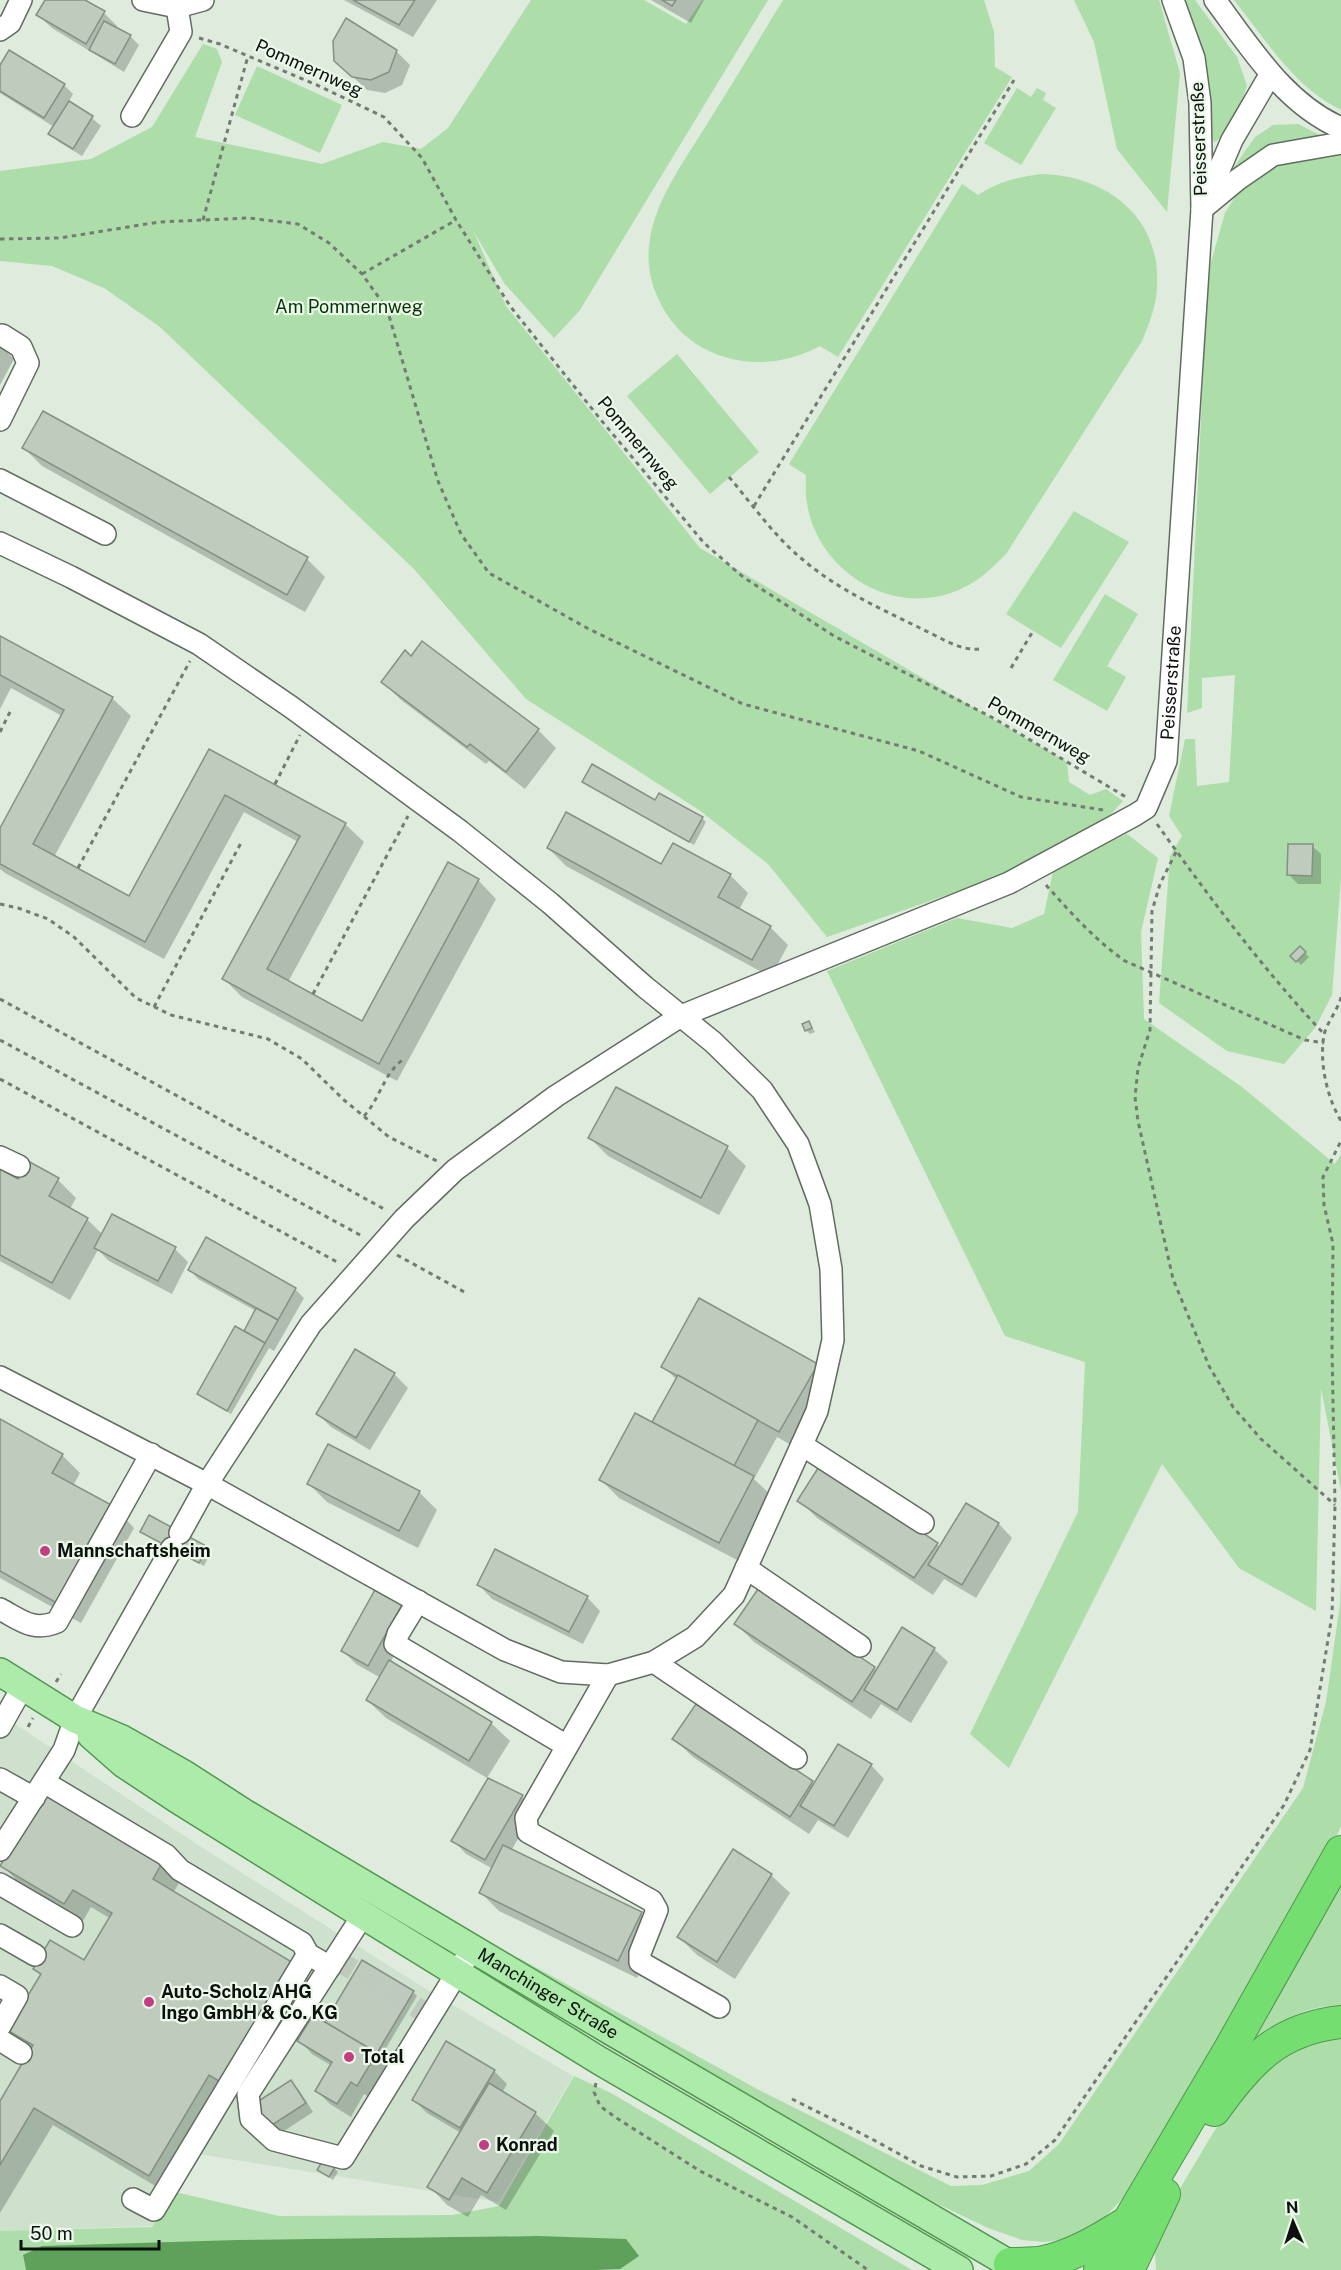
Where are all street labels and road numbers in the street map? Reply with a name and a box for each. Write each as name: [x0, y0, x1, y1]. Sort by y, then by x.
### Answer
street label: Pommernweg: [252, 35, 366, 101]
street label: Peisserstraße: [1186, 81, 1211, 197]
street label: Pommernweg: [593, 392, 683, 494]
street label: Peisserstraße: [1156, 625, 1185, 741]
street label: Pommernweg: [984, 692, 1094, 767]
street label: Manchinger Straße: [474, 1943, 622, 2043]

